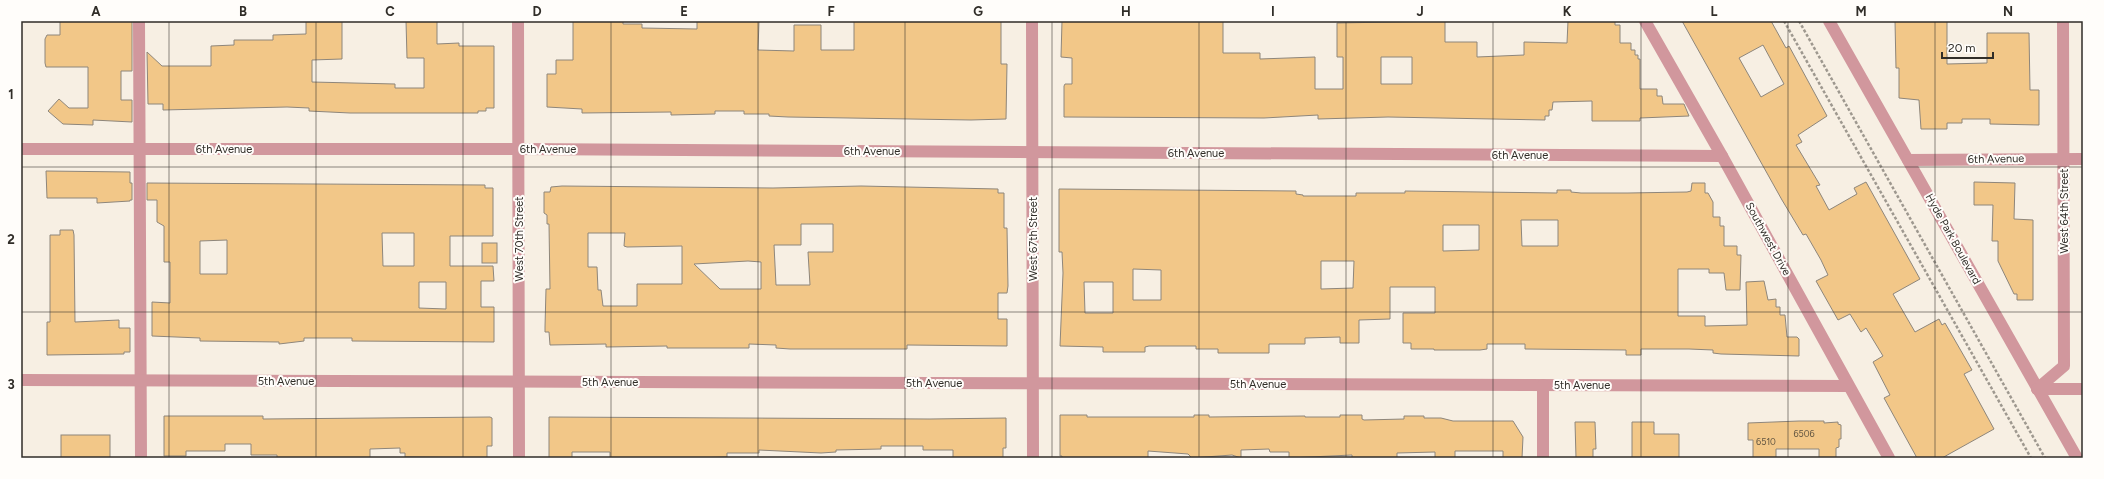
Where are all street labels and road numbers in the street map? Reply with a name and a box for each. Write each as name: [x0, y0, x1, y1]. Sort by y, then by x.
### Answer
street label: 6th Avenue: [196, 143, 252, 156]
street label: 6th Avenue: [520, 143, 576, 156]
street label: 6th Avenue: [844, 145, 900, 158]
street label: 6th Avenue: [1168, 147, 1224, 160]
street label: 6th Avenue: [1492, 149, 1548, 162]
street label: 6th Avenue: [1968, 152, 2024, 166]
street label: West 64th Street: [2058, 169, 2071, 254]
street label: Hyde Park Boulevard: [1923, 191, 1983, 287]
street label: West 70th Street: [513, 197, 526, 281]
street label: West 67th Street: [1027, 197, 1040, 281]
street label: Southwest Drive: [1743, 200, 1793, 278]
street label: 5th Avenue: [258, 375, 314, 388]
street label: 5th Avenue: [582, 376, 638, 389]
street label: 5th Avenue: [906, 377, 962, 390]
street label: 5th Avenue: [1230, 378, 1286, 391]
street label: 5th Avenue: [1554, 379, 1610, 392]

